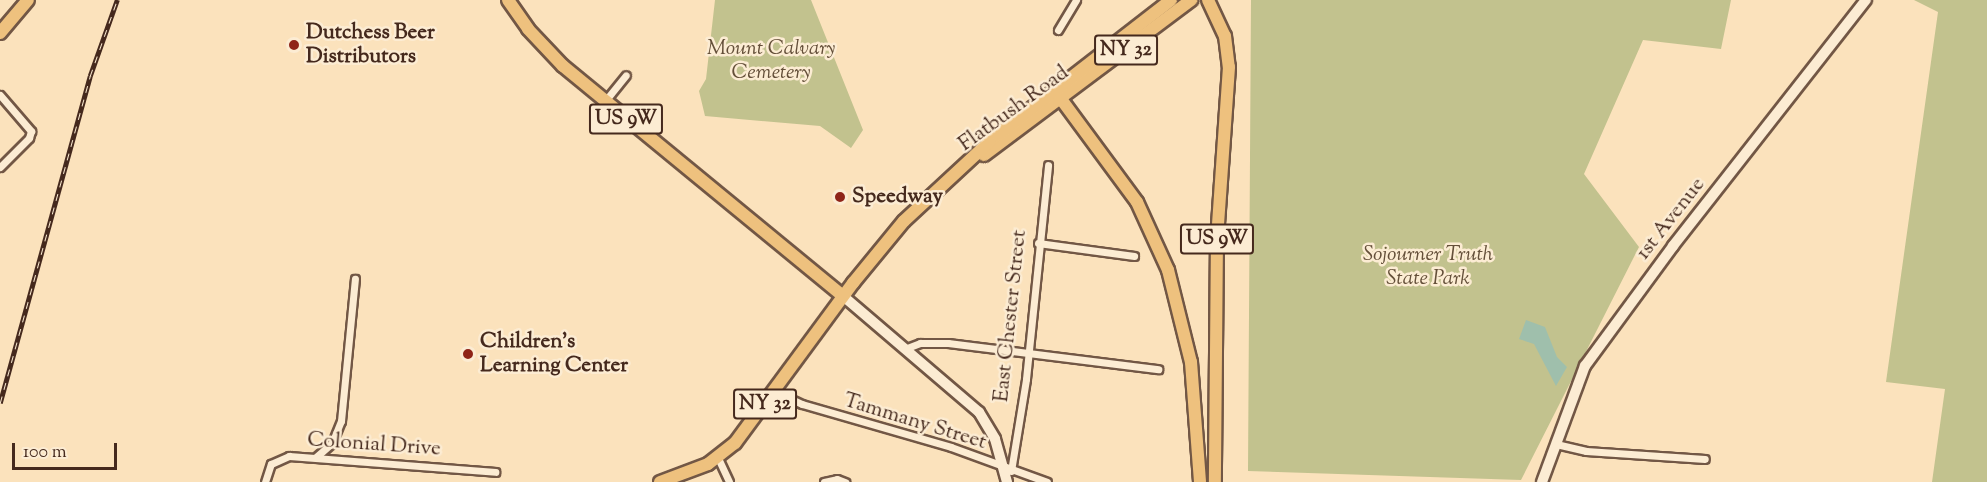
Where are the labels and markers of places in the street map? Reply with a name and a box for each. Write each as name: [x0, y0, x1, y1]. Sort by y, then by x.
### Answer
place label: Dutchess Beer Distributors: [306, 20, 435, 70]
marker: Dutchess Beer Distributors: [287, 38, 301, 52]
place label: Speedway: [852, 184, 943, 210]
marker: Speedway: [833, 190, 847, 204]
place label: Children's Learning Center: [480, 329, 628, 379]
marker: Children's Learning Center: [461, 347, 475, 361]

